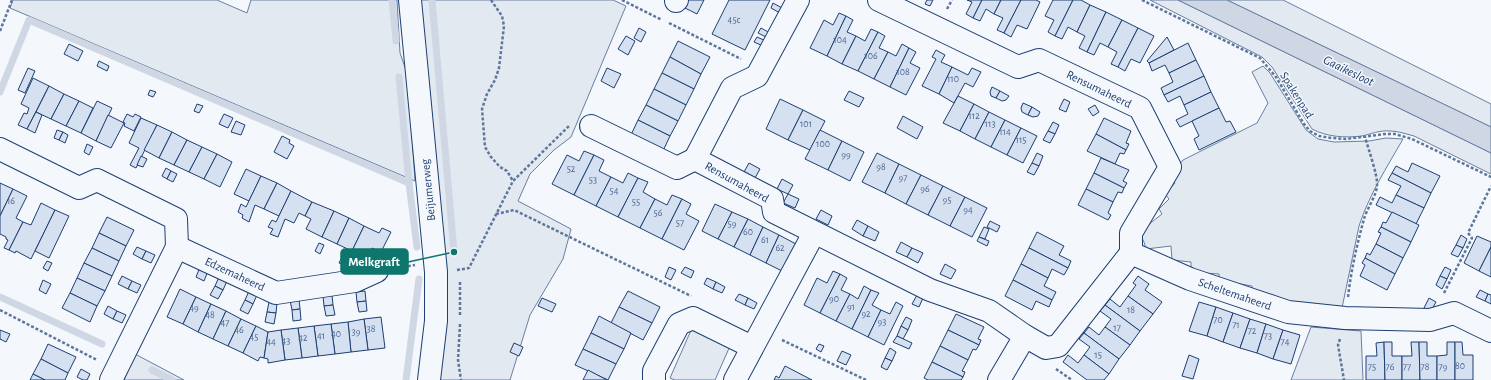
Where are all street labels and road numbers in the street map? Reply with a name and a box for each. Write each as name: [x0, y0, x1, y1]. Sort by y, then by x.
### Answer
street label: Rensumaheerd: [1064, 68, 1134, 110]
street label: Spakenpad: [1278, 70, 1316, 120]
street label: Beijumerweg: [419, 158, 438, 222]
street label: Rensumaheerd: [703, 160, 771, 204]
street label: Edzemaheerd: [203, 255, 267, 293]
street label: Scheltemaheerd: [1197, 276, 1273, 312]

